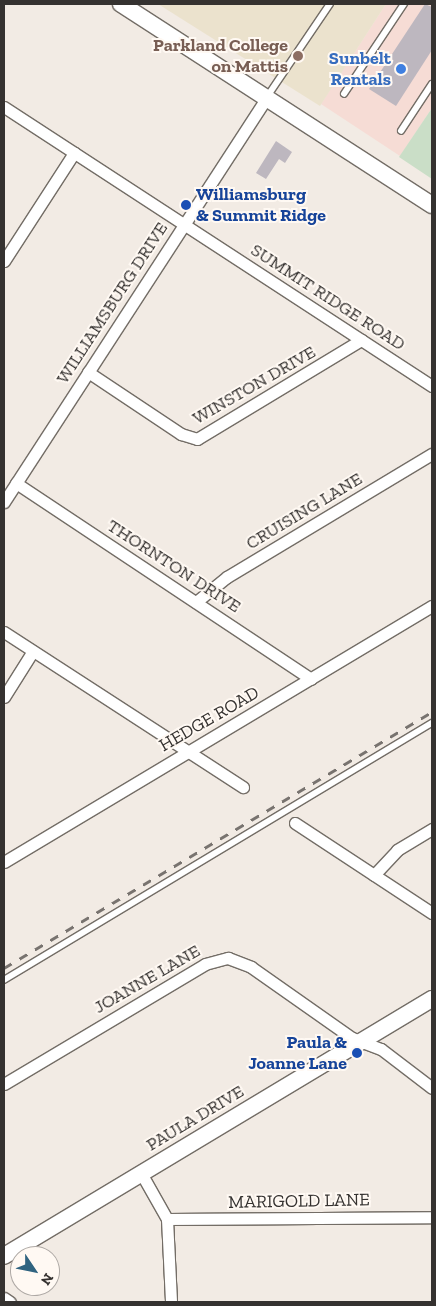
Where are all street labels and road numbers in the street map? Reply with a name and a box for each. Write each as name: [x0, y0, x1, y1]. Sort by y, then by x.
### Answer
street label: WILLIAMSBURG DRIVE: [52, 218, 172, 388]
street label: SUMMIT RIDGE ROAD: [247, 239, 409, 355]
street label: WINSTON DRIVE: [189, 341, 319, 429]
street label: CRUISING LANE: [242, 468, 366, 554]
street label: THORNTON DRIVE: [103, 515, 245, 617]
street label: HEDGE ROAD: [155, 682, 263, 756]
street label: JOANNE LANE: [90, 940, 204, 1018]
street label: PAULA DRIVE: [142, 1080, 248, 1156]
street label: MARIGOLD LANE: [228, 1189, 370, 1213]

